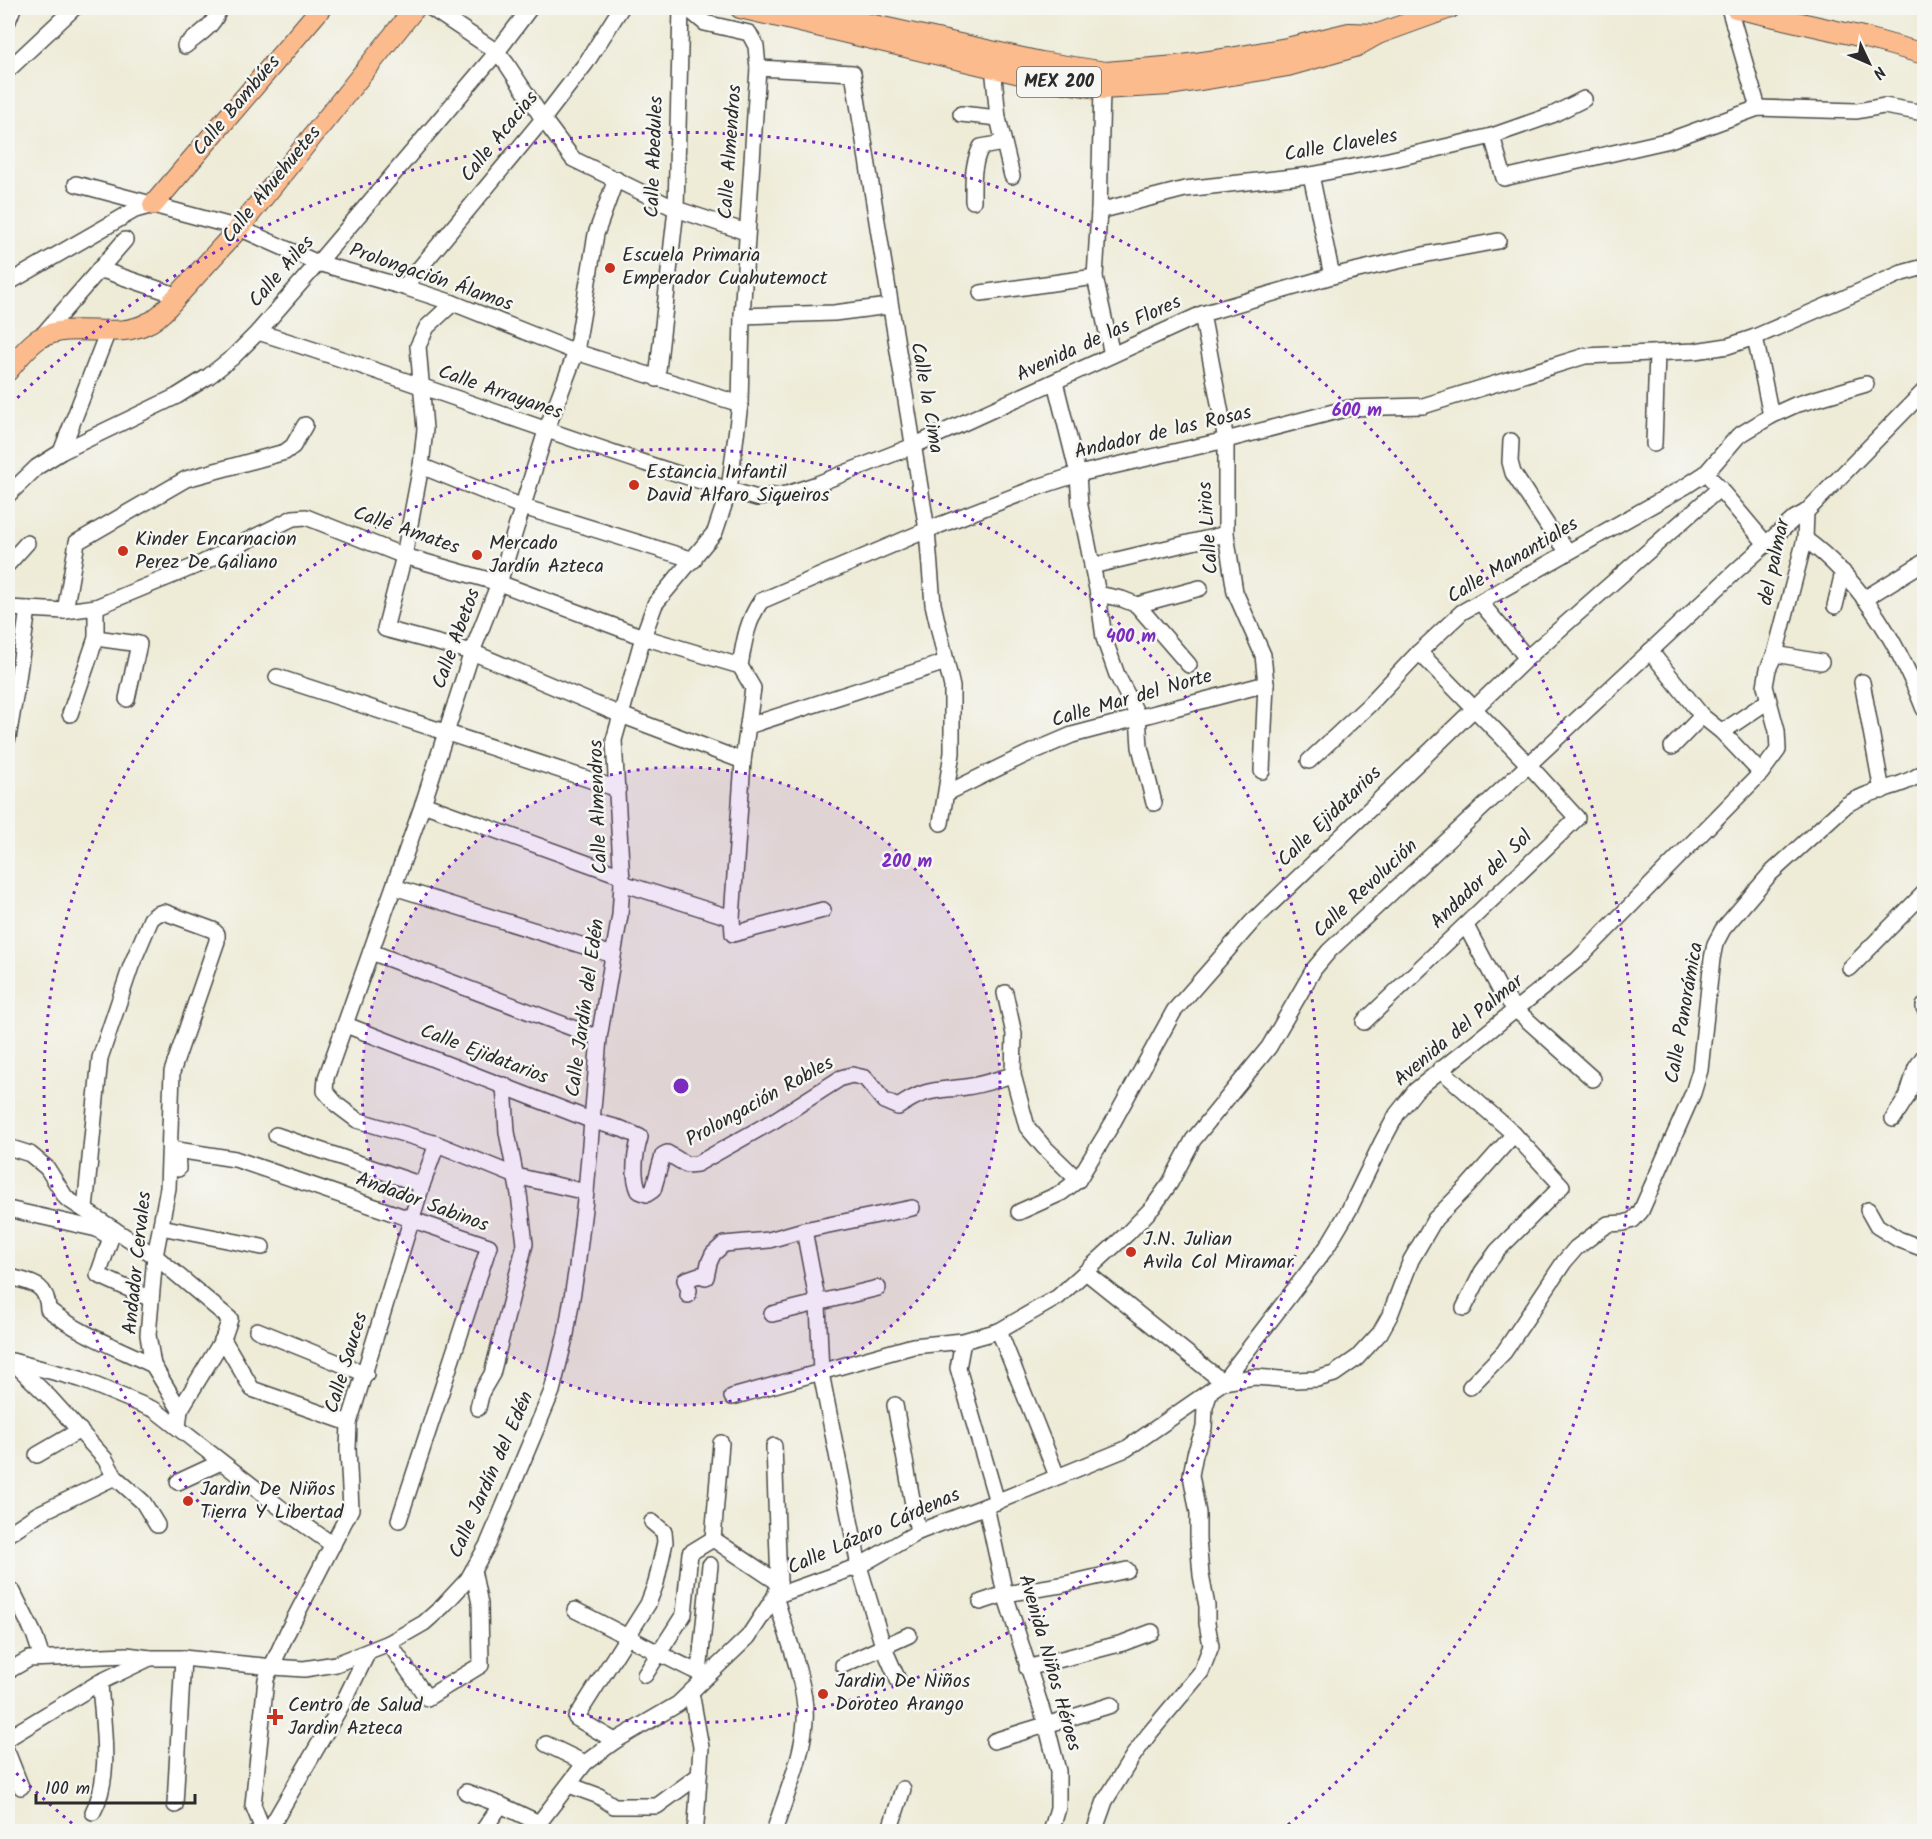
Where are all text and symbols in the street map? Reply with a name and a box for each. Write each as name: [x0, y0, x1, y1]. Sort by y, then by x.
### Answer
north arrow: [1839, 33, 1899, 93]
street label: Calle Bambúes: [185, 48, 289, 164]
text: N: [1866, 60, 1891, 85]
road number: MEX 200: [1017, 67, 1101, 97]
street label: Calle Almendros: [710, 83, 752, 220]
street label: Calle Acacias: [453, 84, 547, 190]
street label: Calle Abedules: [637, 95, 673, 218]
street label: Calle Ahuehuetes: [214, 118, 330, 251]
street label: Calle Claveles: [1282, 120, 1401, 172]
street label: Calle Ailes: [241, 228, 323, 316]
street label: Prolongación Álamos: [345, 235, 518, 321]
place label: Escuela Primaria Emperador Cuahutemoct: [622, 240, 828, 295]
marker: Escuela Primaria Emperador Cuahutemoct: [603, 261, 617, 275]
street label: Avenida de las Flores: [1011, 287, 1187, 391]
street label: Calle la Cima: [900, 340, 952, 456]
street label: Calle Arrayanes: [433, 357, 567, 429]
street label: Andador de las Rosas: [1071, 397, 1255, 469]
text: 600 m: [1332, 397, 1382, 426]
place label: Estancia Infantil David Alfaro Siqueiros: [646, 457, 830, 512]
marker: Estancia Infantil David Alfaro Siqueiros: [627, 478, 641, 492]
street label: Calle Lirios: [1190, 480, 1228, 575]
street label: Calle Amates: [348, 498, 464, 564]
street label: Calle Manantiales: [1441, 509, 1585, 613]
street label: del palmar: [1750, 514, 1800, 608]
place label: Kinder Encarnacion Perez De Galiano: [135, 524, 297, 579]
place label: Mercado Jardín Azteca: [489, 528, 604, 583]
marker: Kinder Encarnacion Perez De Galiano: [116, 544, 130, 558]
marker: Mercado Jardín Azteca: [470, 548, 484, 562]
street label: Calle Abetos: [424, 584, 490, 694]
text: 400 m: [1106, 623, 1156, 652]
street label: Calle Mar del Norte: [1048, 661, 1216, 737]
street label: Calle Almendros: [581, 739, 617, 875]
street label: Calle Ejidatarios: [1270, 758, 1390, 875]
street label: Andador del Sol: [1423, 822, 1541, 937]
street label: Calle Revolución: [1306, 832, 1426, 946]
text: 200 m: [882, 848, 933, 877]
street label: Calle Jardín del Edén: [558, 917, 614, 1099]
street label: Calle Panorámica: [1657, 940, 1713, 1086]
street label: Avenida del Palmar: [1387, 966, 1532, 1095]
street label: Calle Ejidatarios: [415, 1016, 553, 1094]
street label: Prolongación Robles: [680, 1048, 840, 1156]
centre of rings: [671, 1076, 691, 1096]
street label: Andador Sabinos: [351, 1164, 493, 1242]
street label: Andador Cervales: [115, 1189, 161, 1336]
place label: J.N. Julian Avila Col Miramar: [1143, 1224, 1294, 1279]
marker: J.N. Julian Avila Col Miramar: [1124, 1245, 1138, 1259]
street label: Calle Sauces: [316, 1308, 378, 1418]
street label: Calle Jardín del Edén: [441, 1386, 543, 1564]
place label: Jardin De Niños Tierra Y Libertad: [200, 1474, 345, 1529]
street label: Calle Lázaro Cárdenas: [783, 1479, 966, 1584]
marker: Jardin De Niños Tierra Y Libertad: [181, 1494, 195, 1508]
street label: Avenida Niños Héroes: [1008, 1571, 1090, 1755]
place label: Jardin De Niños Doroteo Arango: [835, 1666, 971, 1721]
marker: Jardin De Niños Doroteo Arango: [816, 1687, 830, 1701]
place label: Centro de Salud Jardin Azteca: [288, 1690, 424, 1745]
marker: Centro de Salud Jardin Azteca: [266, 1708, 284, 1726]
scale bar: [36, 1767, 195, 1805]
text: 100 m: [45, 1775, 90, 1804]

